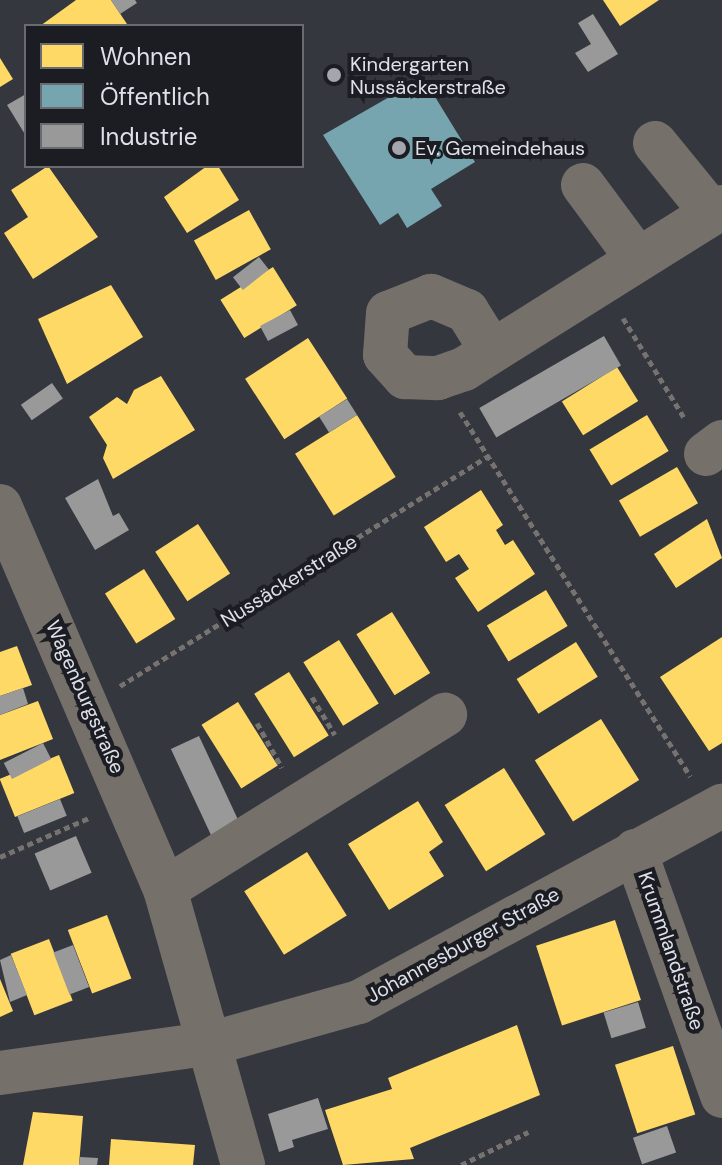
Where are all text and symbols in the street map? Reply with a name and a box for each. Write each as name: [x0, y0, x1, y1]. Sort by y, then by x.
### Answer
legend: [24, 24, 304, 168]
text: Wohnen: [100, 41, 191, 72]
place label: Kindergarten Nussäckerstraße: [350, 52, 506, 99]
marker: Kindergarten Nussäckerstraße: [325, 66, 343, 84]
text: Öffentlich: [100, 81, 210, 112]
text: Industrie: [100, 121, 197, 152]
place label: Ev. Gemeindehaus: [415, 136, 585, 160]
marker: Ev. Gemeindehaus: [390, 139, 408, 157]
street label: Nussäckerstraße: [217, 530, 361, 632]
street label: Wagenburgstraße: [40, 617, 130, 777]
street label: Krummlandstraße: [633, 869, 709, 1033]
street label: Johannesburger Straße: [362, 882, 564, 1008]

